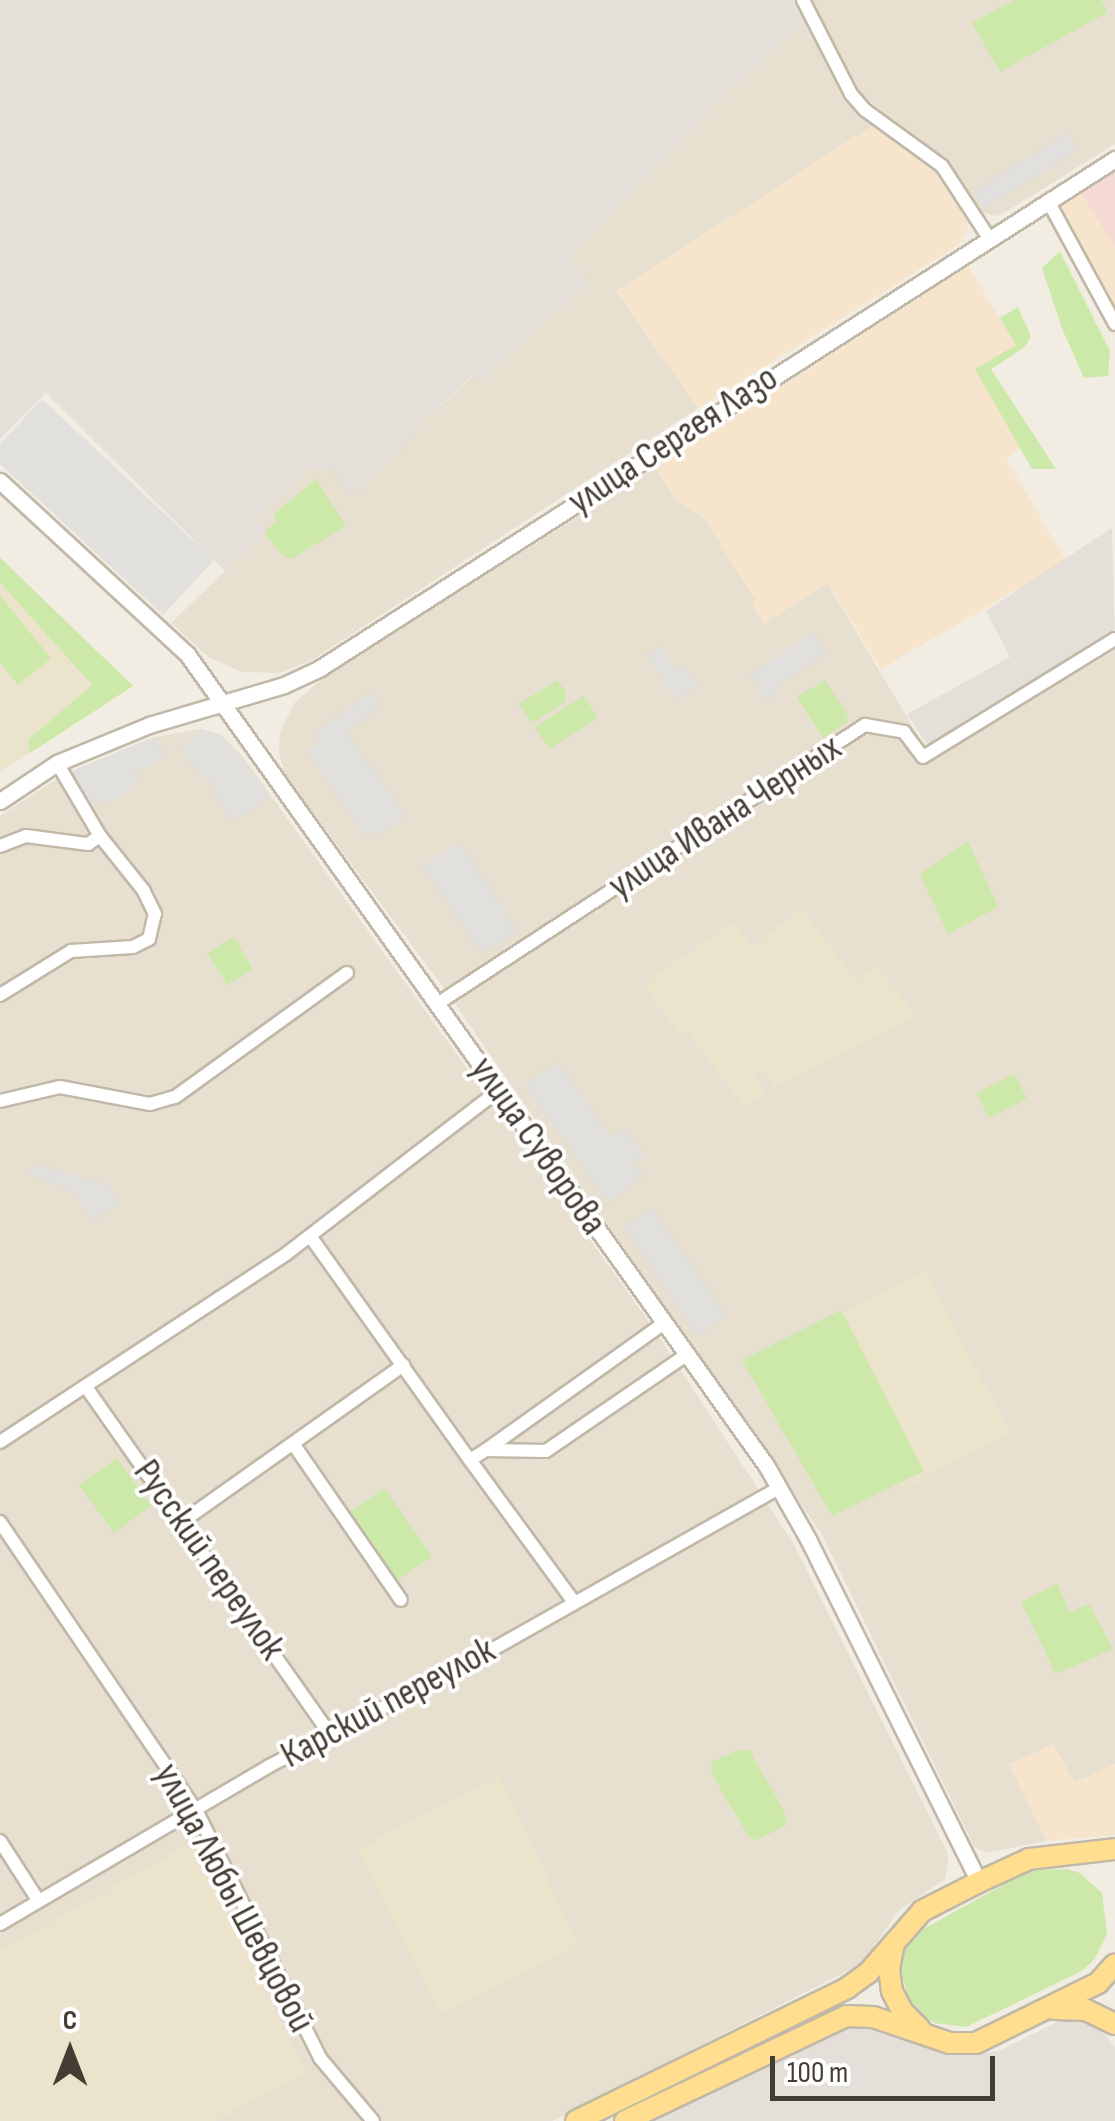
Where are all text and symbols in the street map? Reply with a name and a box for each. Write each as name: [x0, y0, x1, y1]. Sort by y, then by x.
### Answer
street label: улица Сергея Лазо: [560, 355, 786, 525]
street label: улица Ивана Черных: [600, 725, 850, 909]
street label: улица Суворова: [460, 1048, 616, 1244]
street label: Русский переулок: [123, 1451, 295, 1669]
street label: Карский переулок: [273, 1628, 503, 1778]
street label: улица Любы Шевцовой: [144, 1756, 324, 2040]
north arrow: [20, 2001, 120, 2101]
text: С: [63, 2004, 77, 2037]
scale bar: [775, 2036, 1000, 2098]
text: 100 m: [787, 2055, 848, 2091]

